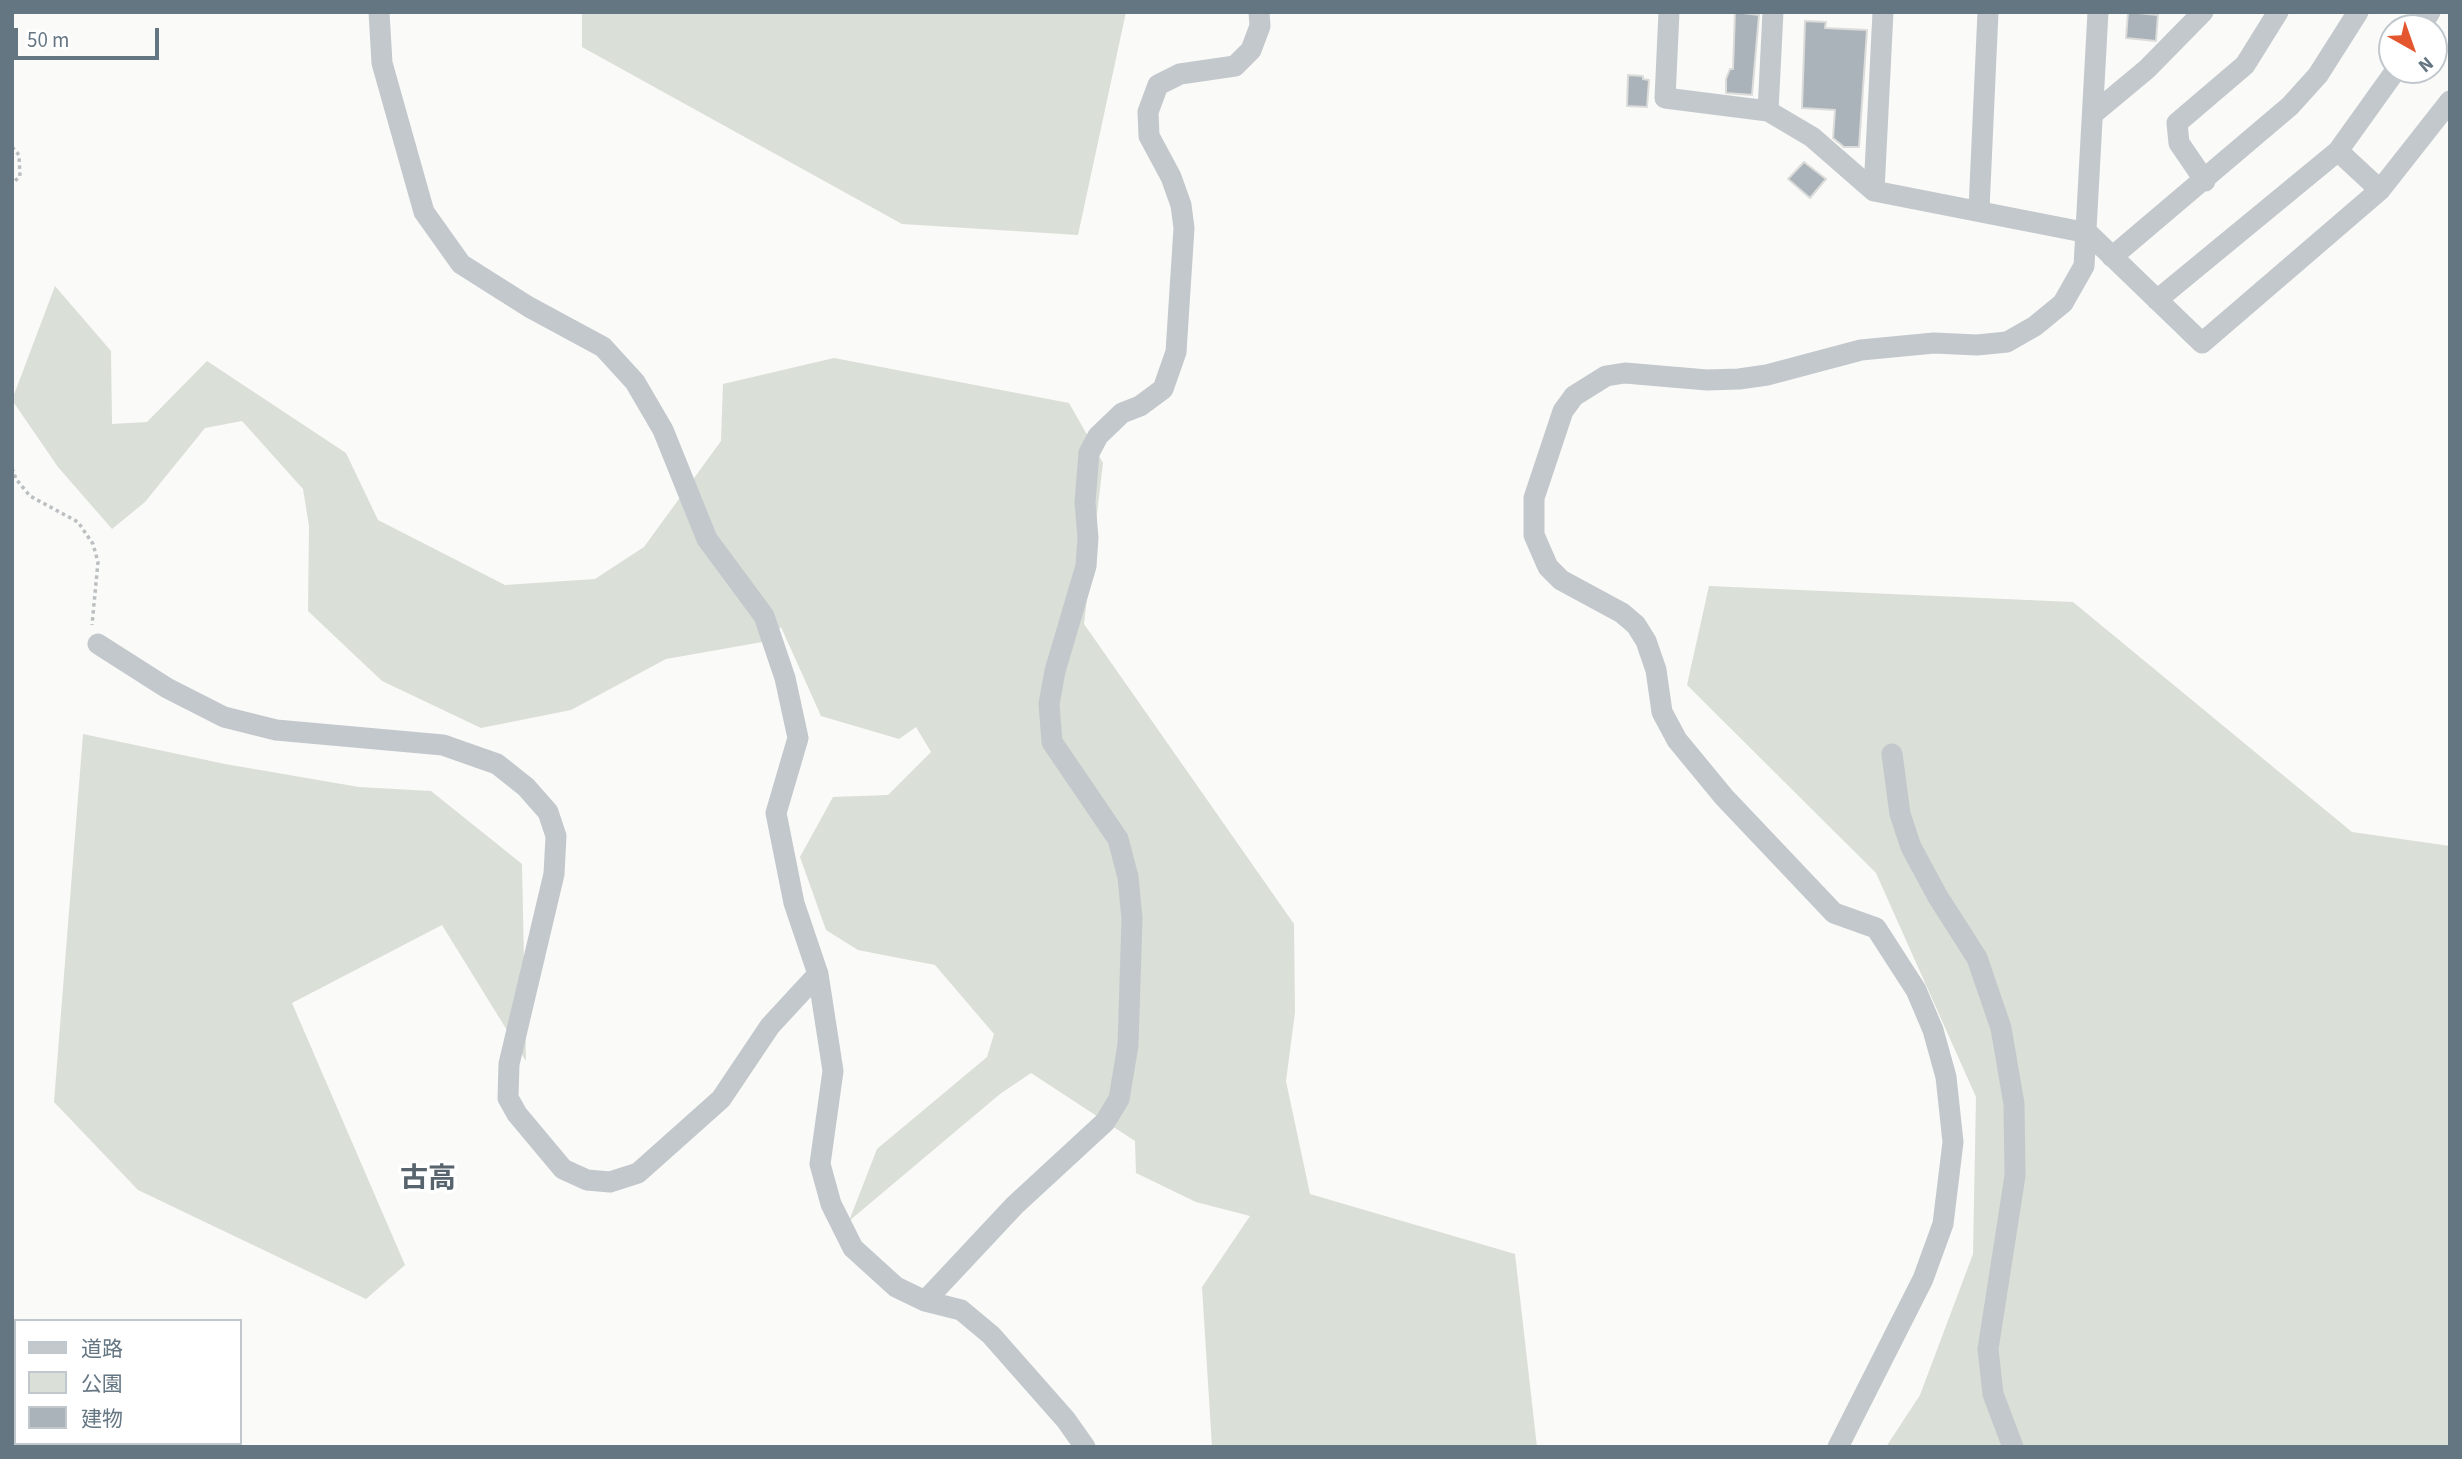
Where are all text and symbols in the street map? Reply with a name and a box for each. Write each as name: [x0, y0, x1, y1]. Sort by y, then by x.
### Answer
scale bar: [18, 14, 163, 58]
north arrow: [2378, 14, 2448, 84]
text: 50 m: [27, 25, 69, 55]
text: N: [2412, 50, 2439, 78]
district label: 古高: [400, 1164, 456, 1198]
legend: [14, 1319, 242, 1445]
text: 道路: [81, 1334, 123, 1364]
text: 公園: [81, 1369, 123, 1399]
text: 建物: [81, 1404, 123, 1434]

